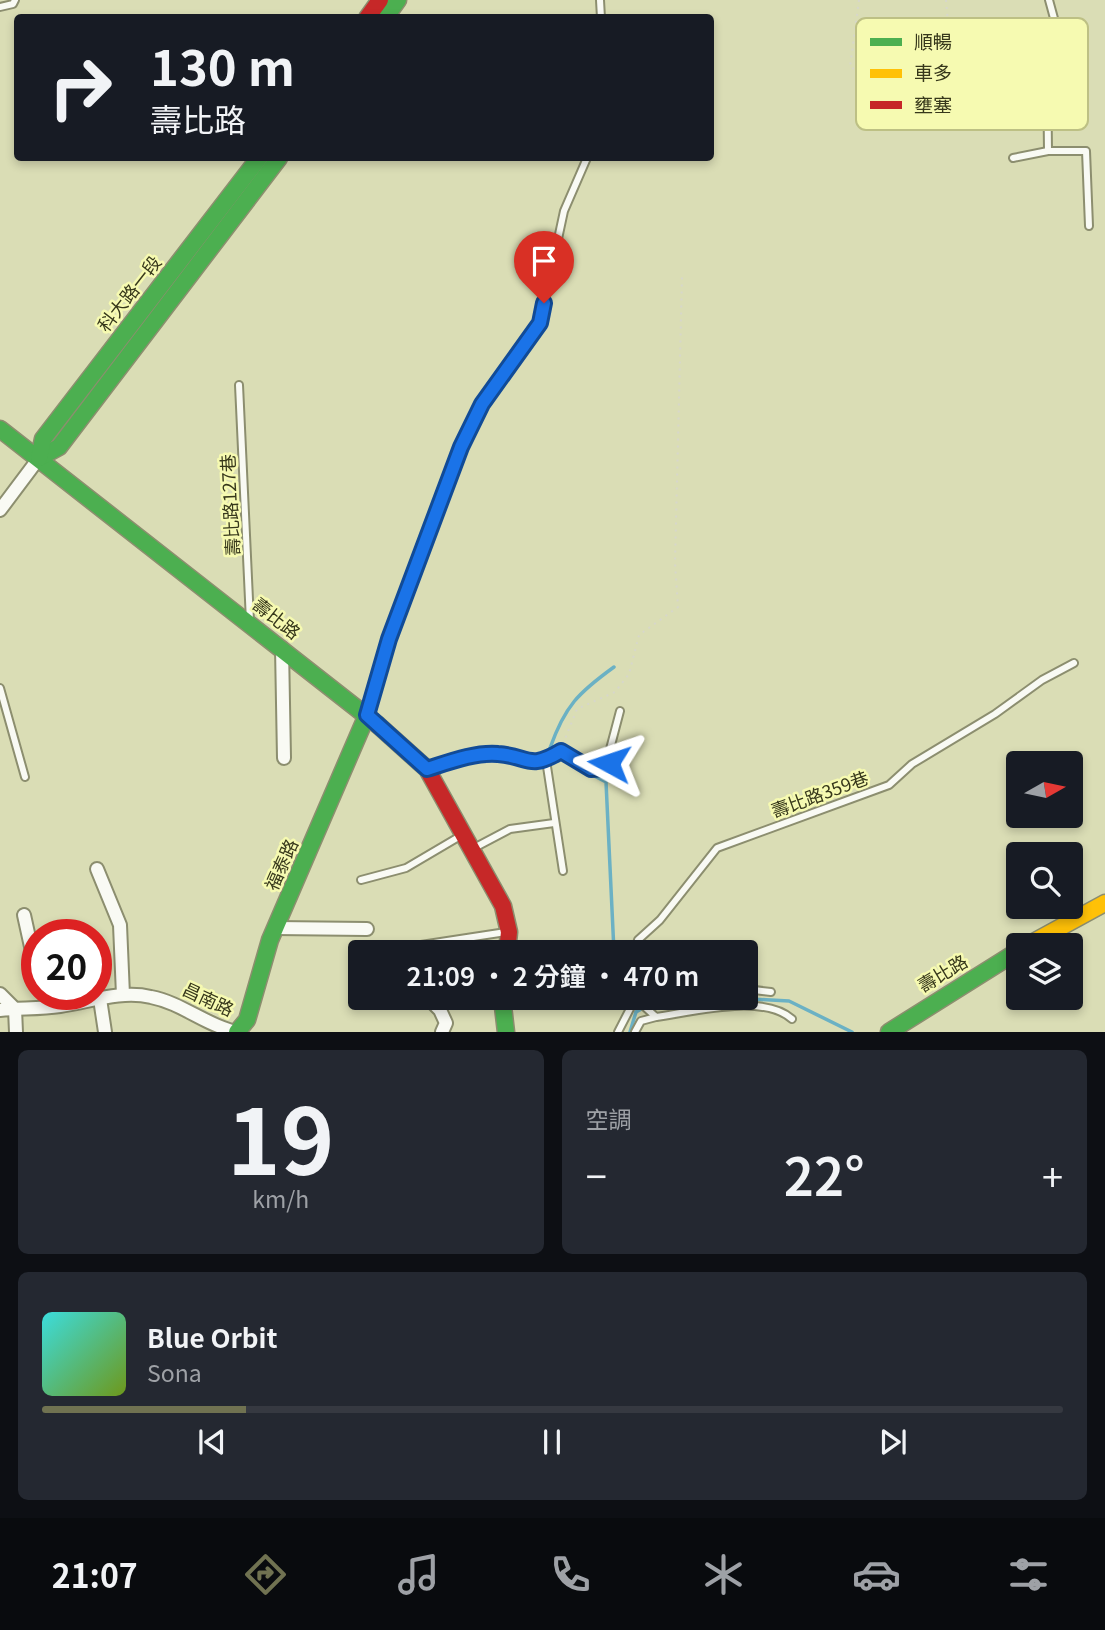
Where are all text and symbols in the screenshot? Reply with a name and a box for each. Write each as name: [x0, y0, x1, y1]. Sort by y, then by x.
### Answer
legend: [856, 18, 1088, 130]
text: 順暢: [914, 27, 952, 54]
text: 130 m: [150, 29, 295, 100]
icon: right: [35, 42, 126, 133]
text: 車多: [914, 58, 952, 85]
text: 壅塞: [914, 90, 952, 117]
text: 壽比路: [150, 95, 246, 141]
pin: [514, 231, 574, 303]
icon: arrive: [525, 242, 563, 280]
street label: 科大路一段: [90, 249, 166, 336]
street label: 壽比路127巷: [213, 454, 245, 557]
street label: 壽比路: [248, 591, 307, 644]
position arrow: [572, 726, 646, 800]
north arrow: [1006, 751, 1083, 828]
map controls: [1006, 751, 1083, 1010]
street label: 壽比路359巷: [767, 763, 872, 823]
street label: 福泰路: [257, 834, 303, 894]
button: search: [1006, 842, 1083, 919]
speed limit sign: 20: [21, 919, 112, 1010]
button: layers: [1006, 933, 1083, 1010]
street label: 壽比路: [912, 947, 972, 997]
text: 21:09 · 2 分鐘 · 470 m: [407, 956, 699, 993]
street label: 昌南路: [179, 975, 239, 1021]
text: 19: [227, 1069, 334, 1201]
text: 空調: [586, 1101, 632, 1135]
text: 22°: [784, 1136, 865, 1211]
text: −: [586, 1147, 607, 1202]
text: +: [1042, 1147, 1063, 1202]
text: km/h: [252, 1181, 309, 1215]
text: Blue Orbit: [147, 1318, 277, 1355]
text: Sona: [147, 1355, 202, 1389]
icon: previous: [193, 1423, 231, 1461]
icon: pause: [533, 1423, 571, 1461]
icon: next: [874, 1423, 912, 1461]
icon: directions: [241, 1550, 290, 1599]
icon: music: [394, 1550, 443, 1599]
icon: phone: [546, 1550, 595, 1599]
icon: climate: [699, 1550, 748, 1599]
icon: car: [852, 1550, 901, 1599]
icon: filters: [1004, 1550, 1053, 1599]
text: 21:07: [52, 1551, 138, 1597]

